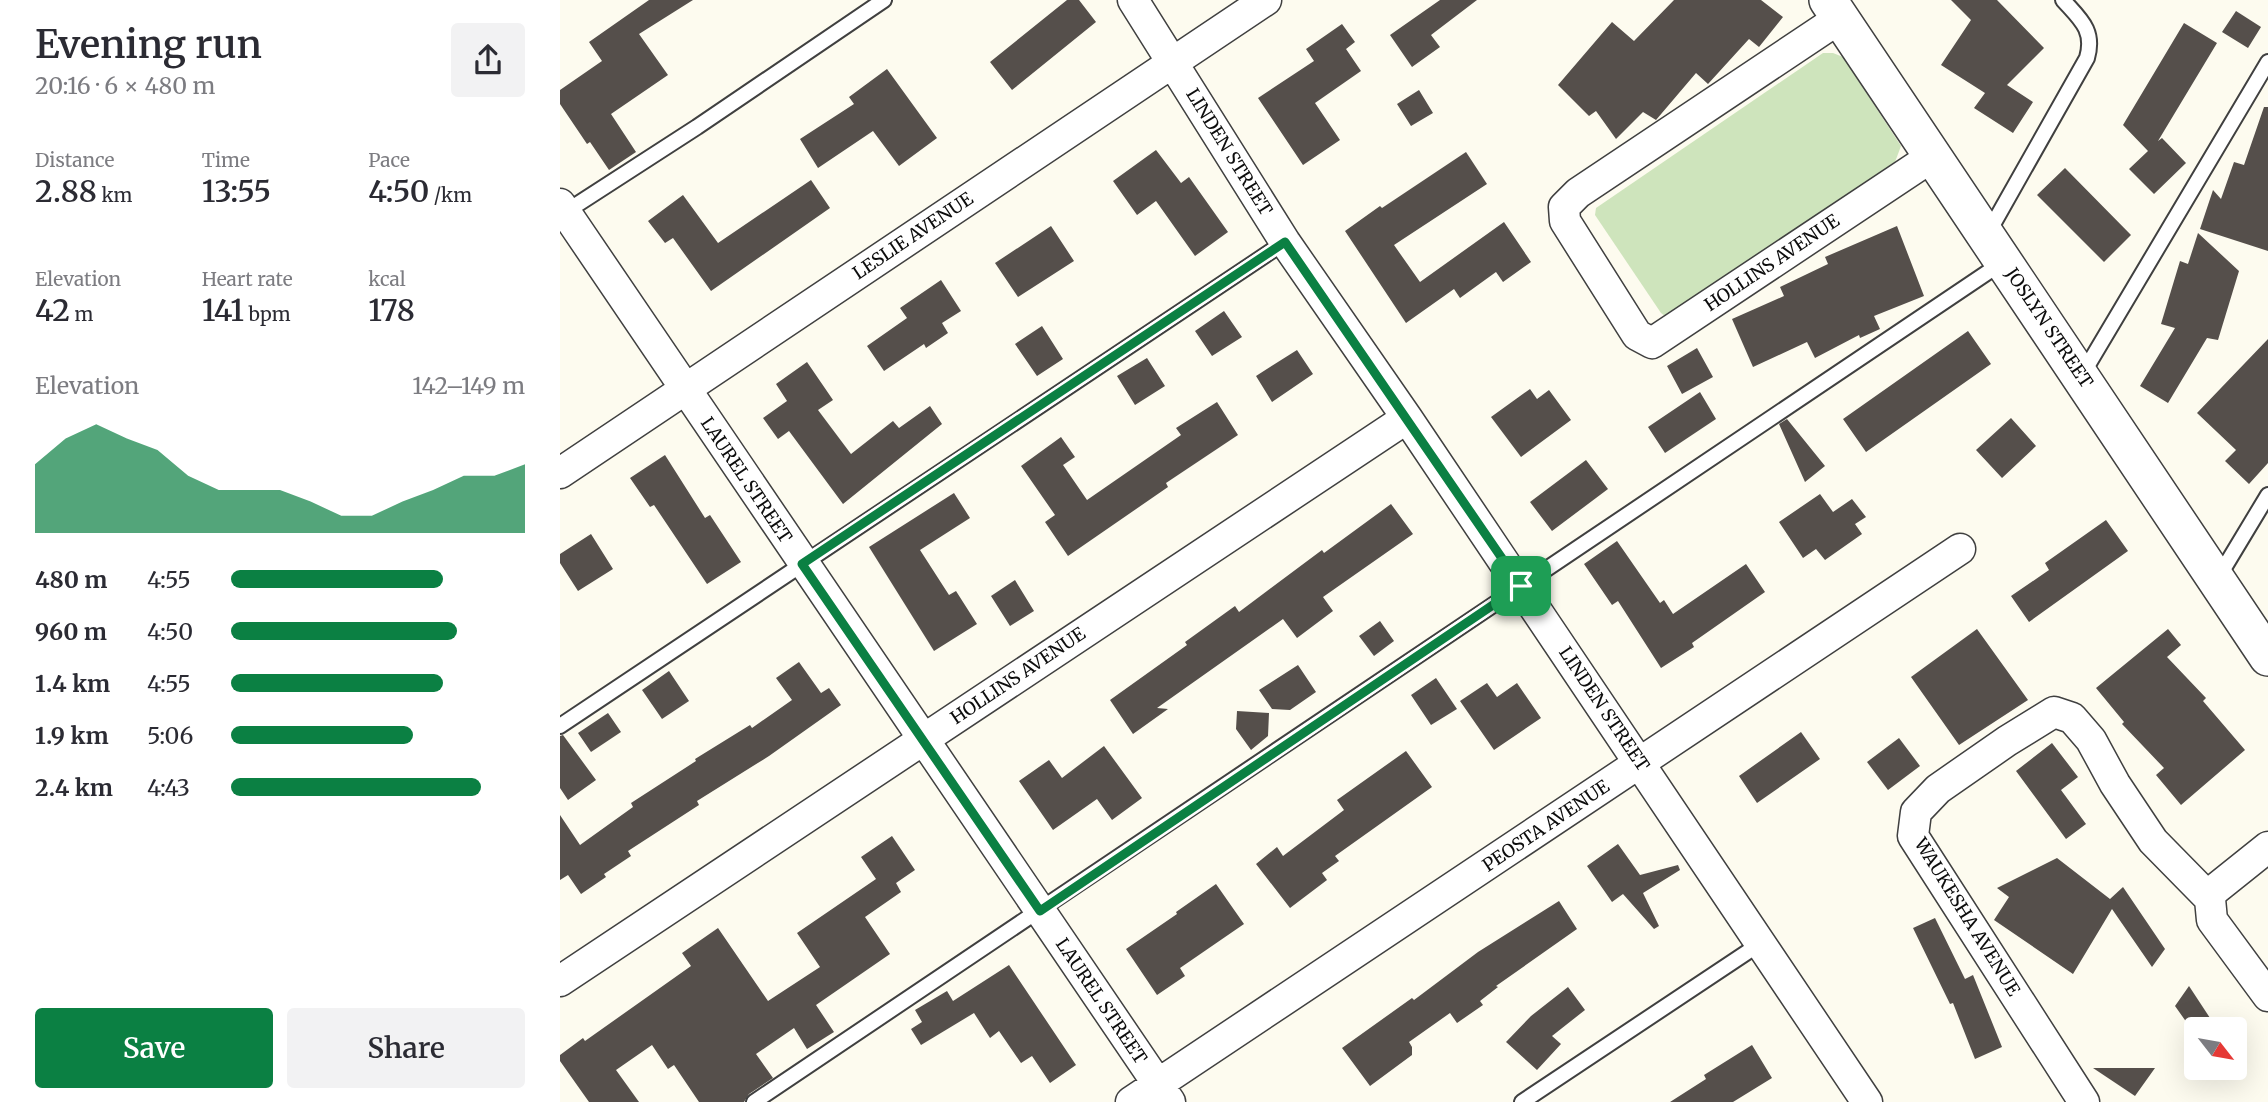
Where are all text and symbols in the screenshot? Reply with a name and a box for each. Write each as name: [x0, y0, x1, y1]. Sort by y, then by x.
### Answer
text: Evening run: [35, 21, 262, 68]
button: share: [451, 23, 525, 97]
text: 20:16 · 6 × 480 m: [35, 71, 215, 100]
street label: LINDEN STREET: [1181, 84, 1278, 220]
text: Distance: [35, 148, 114, 172]
text: Time: [202, 148, 250, 172]
text: Pace: [368, 148, 410, 172]
text: 2.88: [35, 172, 97, 210]
text: 13:55: [202, 172, 271, 210]
text: 4:50: [368, 172, 429, 210]
text: km: [97, 183, 132, 207]
text: /km: [429, 183, 472, 207]
street label: LESLIE AVENUE: [848, 187, 978, 284]
street label: HOLLINS AVENUE: [1700, 209, 1844, 316]
street label: JOSLYN STREET: [2000, 262, 2098, 393]
text: Elevation: [35, 267, 121, 291]
text: Heart rate: [202, 267, 293, 291]
text: kcal: [368, 267, 406, 291]
text: 42: [35, 291, 70, 329]
text: 141: [202, 291, 244, 329]
text: 178: [368, 291, 415, 329]
text: m: [70, 302, 93, 326]
text: bpm: [244, 302, 291, 326]
text: Elevation: [35, 371, 139, 400]
text: 142–149 m: [412, 371, 525, 400]
street label: LAUREL STREET: [696, 412, 797, 548]
pin: [1491, 556, 1551, 616]
text: 480 m: [35, 565, 107, 594]
text: 4:55: [147, 565, 191, 594]
icon: arrive: [1502, 567, 1540, 605]
text: 960 m: [35, 617, 107, 646]
text: 4:50: [147, 617, 193, 646]
street label: HOLLINS AVENUE: [946, 622, 1090, 729]
street label: LINDEN STREET: [1554, 642, 1655, 776]
text: 1.4 km: [35, 669, 110, 698]
text: 4:55: [147, 669, 191, 698]
text: 1.9 km: [35, 721, 109, 750]
text: 5:06: [147, 721, 193, 750]
text: 2.4 km: [35, 773, 113, 802]
text: 4:43: [147, 773, 190, 802]
street label: PEOSTA AVENUE: [1478, 774, 1614, 877]
street label: WAUKESHA AVENUE: [1909, 833, 2026, 1000]
street label: LAUREL STREET: [1051, 933, 1152, 1069]
button: Save: [35, 1008, 273, 1088]
button: Share: [287, 1008, 525, 1088]
north arrow: [2184, 1017, 2247, 1080]
map controls: [2184, 1017, 2247, 1080]

